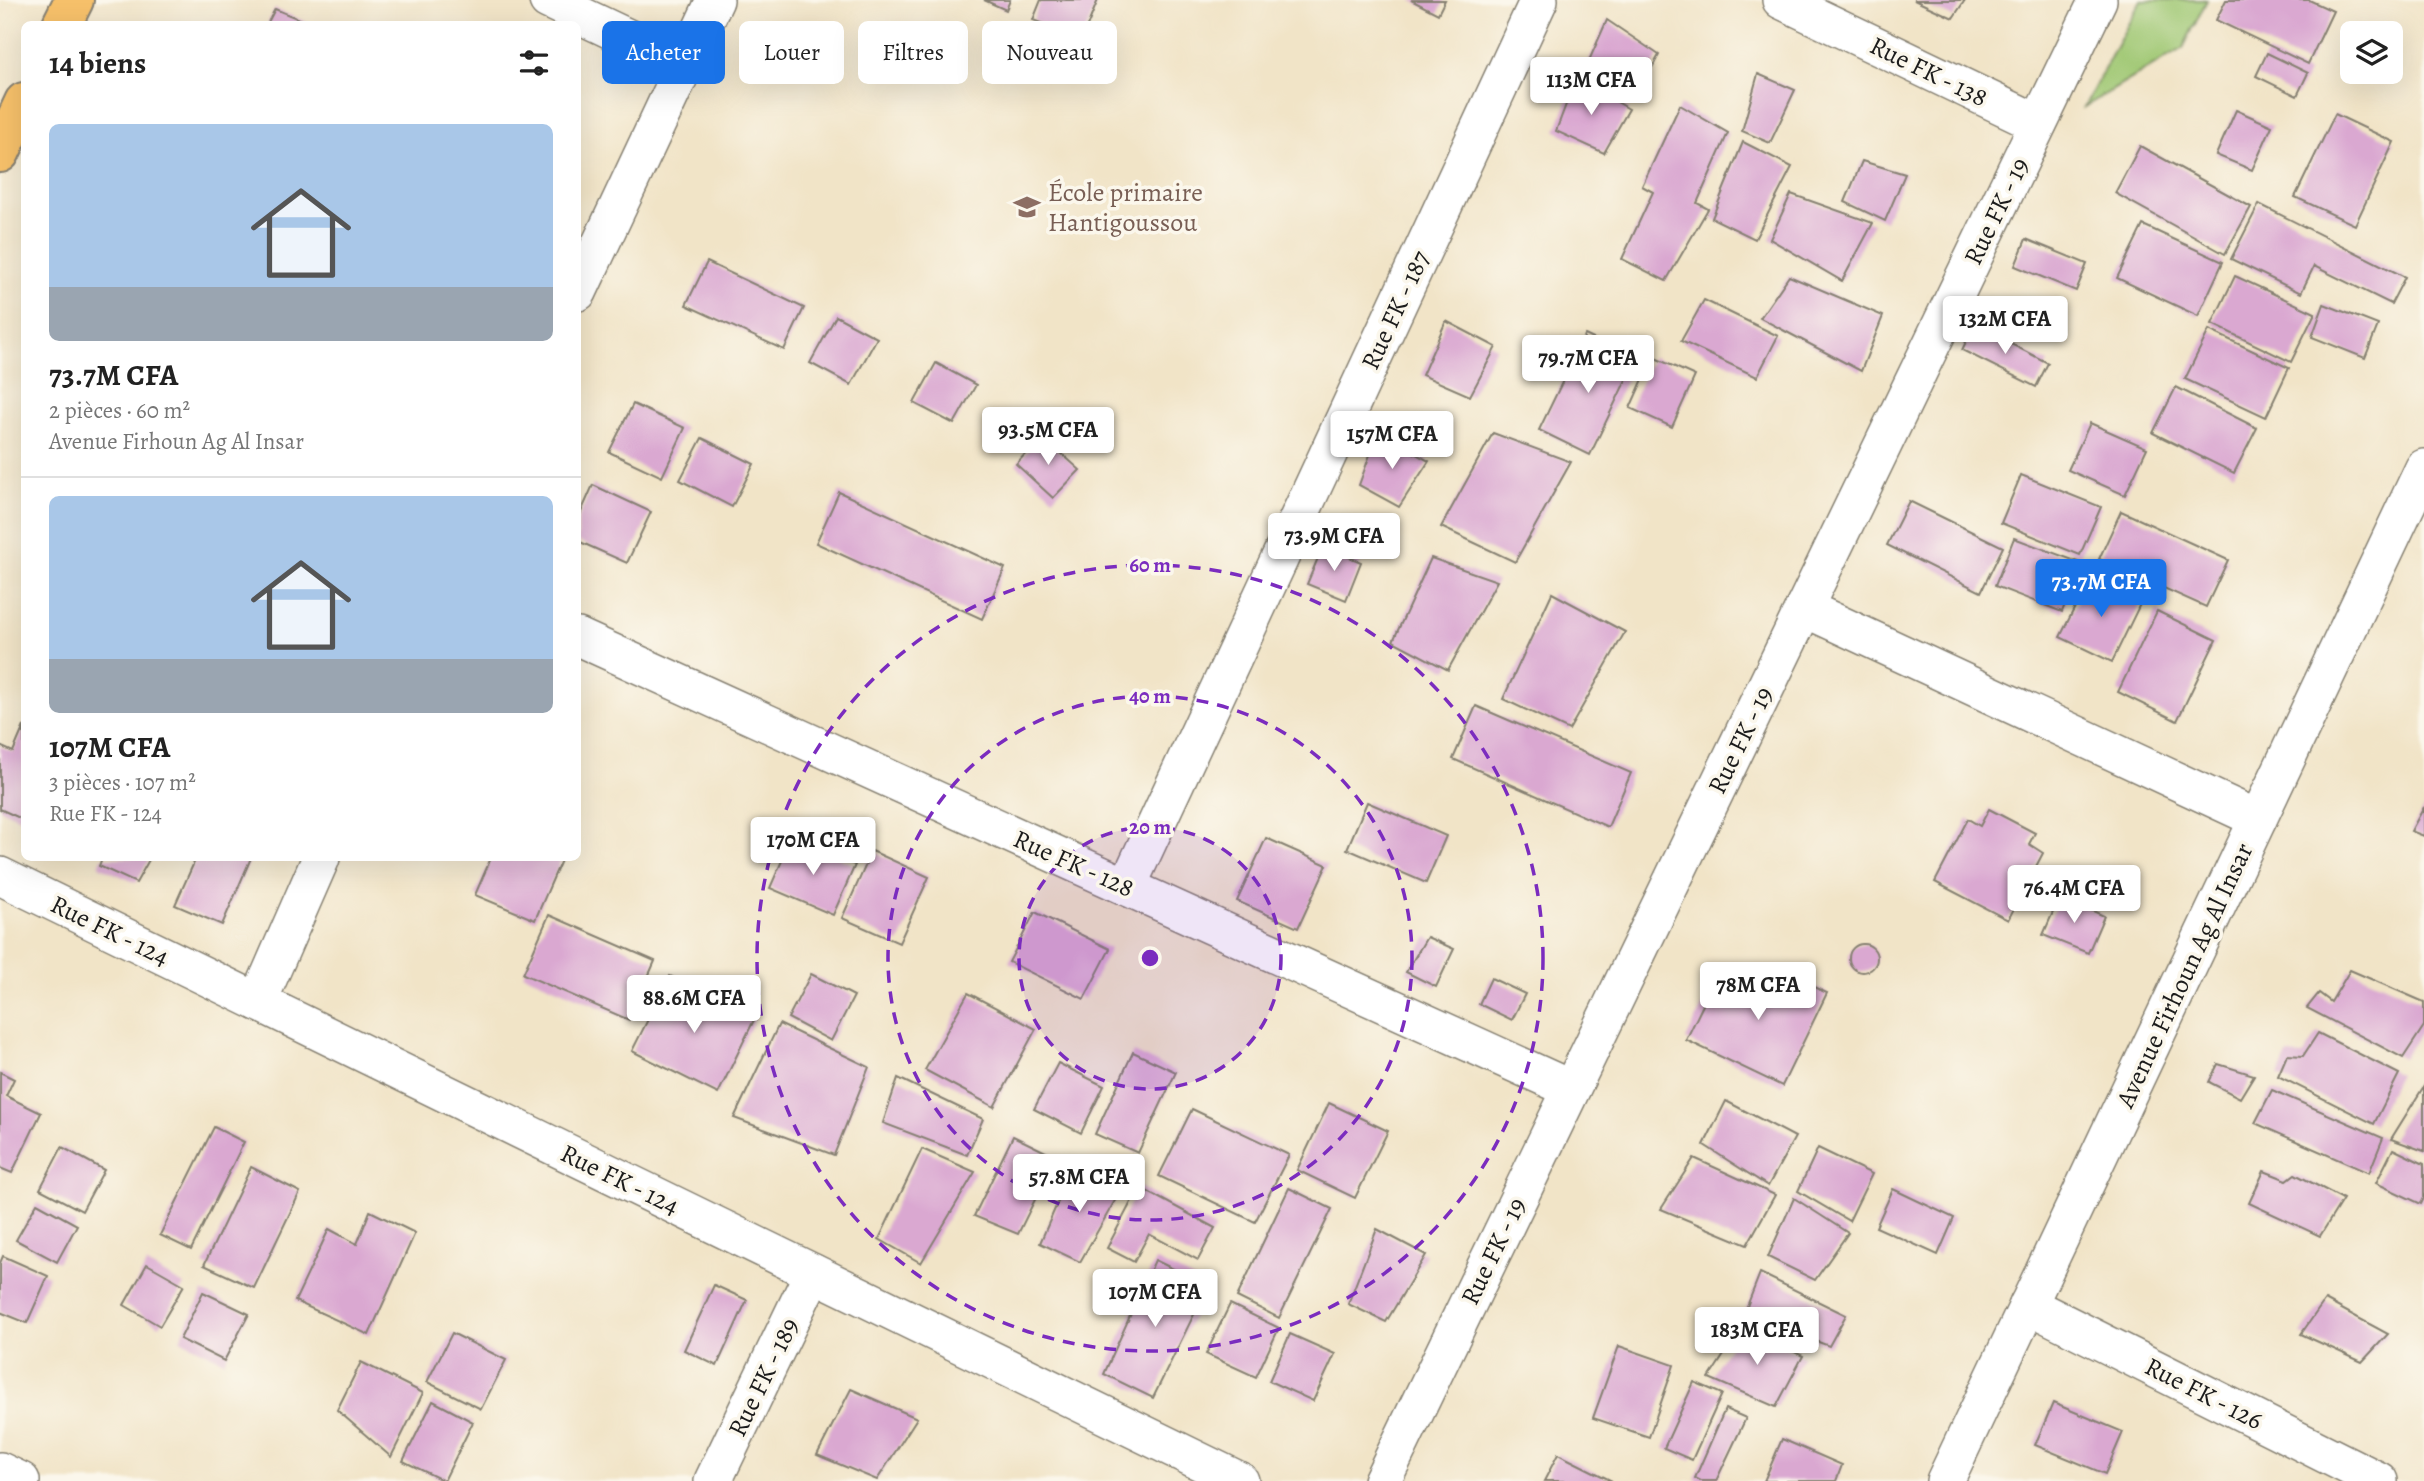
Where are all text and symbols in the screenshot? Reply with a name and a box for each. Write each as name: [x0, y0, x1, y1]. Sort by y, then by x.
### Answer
chip: Acheter: [602, 21, 725, 84]
chip: Louer: [739, 21, 844, 84]
chip: Filtres: [858, 21, 968, 84]
chip: Nouveau: [982, 21, 1117, 84]
map controls: [2340, 21, 2403, 84]
button: layers: [2340, 21, 2403, 84]
street label: Rue FK - 138: [1864, 28, 1994, 115]
text: 14 biens: [49, 43, 146, 83]
icon: filters: [515, 44, 553, 82]
pin: 113M CFA: [1519, 58, 1663, 117]
text: 113M CFA: [1546, 64, 1636, 95]
street label: Rue FK - 19: [1955, 152, 2037, 271]
icon: home: [238, 170, 364, 296]
place label: École primaire Hantigoussou: [1048, 175, 1203, 240]
school or university icon: École primaire Hantigoussou: [1012, 192, 1042, 222]
street label: Rue FK - 187: [1353, 245, 1438, 375]
pin: 132M CFA: [1933, 296, 2077, 356]
text: 132M CFA: [1959, 303, 2051, 334]
pin: 79.7M CFA: [1508, 336, 1668, 395]
text: 79.7M CFA: [1538, 342, 1638, 373]
text: 73.7M CFA: [49, 355, 178, 395]
text: 2 pièces · 60 m²: [49, 395, 190, 426]
pin: 93.5M CFA: [968, 407, 1128, 467]
pin: 157M CFA: [1320, 412, 1464, 471]
text: 93.5M CFA: [998, 414, 1098, 445]
text: 157M CFA: [1346, 418, 1438, 449]
text: Avenue Firhoun Ag Al Insar: [49, 426, 304, 457]
pin: 73.9M CFA: [1254, 514, 1414, 573]
text: 73.9M CFA: [1284, 520, 1384, 551]
icon: home: [238, 542, 364, 668]
text: 60 m: [1129, 551, 1171, 579]
pin: 73.7M CFA: [2021, 560, 2181, 619]
text: 73.7M CFA: [2051, 566, 2151, 597]
street label: Rue FK - 19: [1699, 681, 1781, 800]
text: 40 m: [1129, 682, 1171, 710]
text: 107M CFA: [49, 727, 170, 767]
text: 3 pièces · 107 m²: [49, 767, 196, 798]
text: Rue FK - 124: [49, 798, 162, 829]
text: 20 m: [1129, 813, 1171, 841]
pin: 170M CFA: [741, 818, 885, 877]
street label: Rue FK - 128: [1008, 821, 1140, 906]
text: 170M CFA: [767, 824, 859, 855]
street label: Avenue Firhoun Ag Al Insar: [2107, 837, 2261, 1114]
pin: 76.4M CFA: [1994, 866, 2154, 925]
text: 76.4M CFA: [2024, 872, 2124, 903]
street label: Rue FK - 124: [45, 887, 175, 974]
centre of rings: [1138, 946, 1162, 970]
pin: 78M CFA: [1693, 962, 1823, 1022]
text: 78M CFA: [1716, 969, 1800, 1000]
pin: 88.6M CFA: [614, 976, 774, 1035]
text: 88.6M CFA: [643, 982, 745, 1013]
street label: Rue FK - 124: [555, 1136, 685, 1223]
pin: 57.8M CFA: [999, 1154, 1159, 1214]
text: 57.8M CFA: [1029, 1161, 1129, 1192]
street label: Rue FK - 19: [1452, 1192, 1534, 1311]
pin: 107M CFA: [1083, 1270, 1227, 1329]
text: 107M CFA: [1109, 1276, 1201, 1307]
pin: 183M CFA: [1685, 1308, 1829, 1367]
street label: Rue FK - 189: [720, 1312, 807, 1442]
text: 183M CFA: [1711, 1314, 1803, 1345]
street label: Rue FK - 126: [2139, 1349, 2269, 1438]

